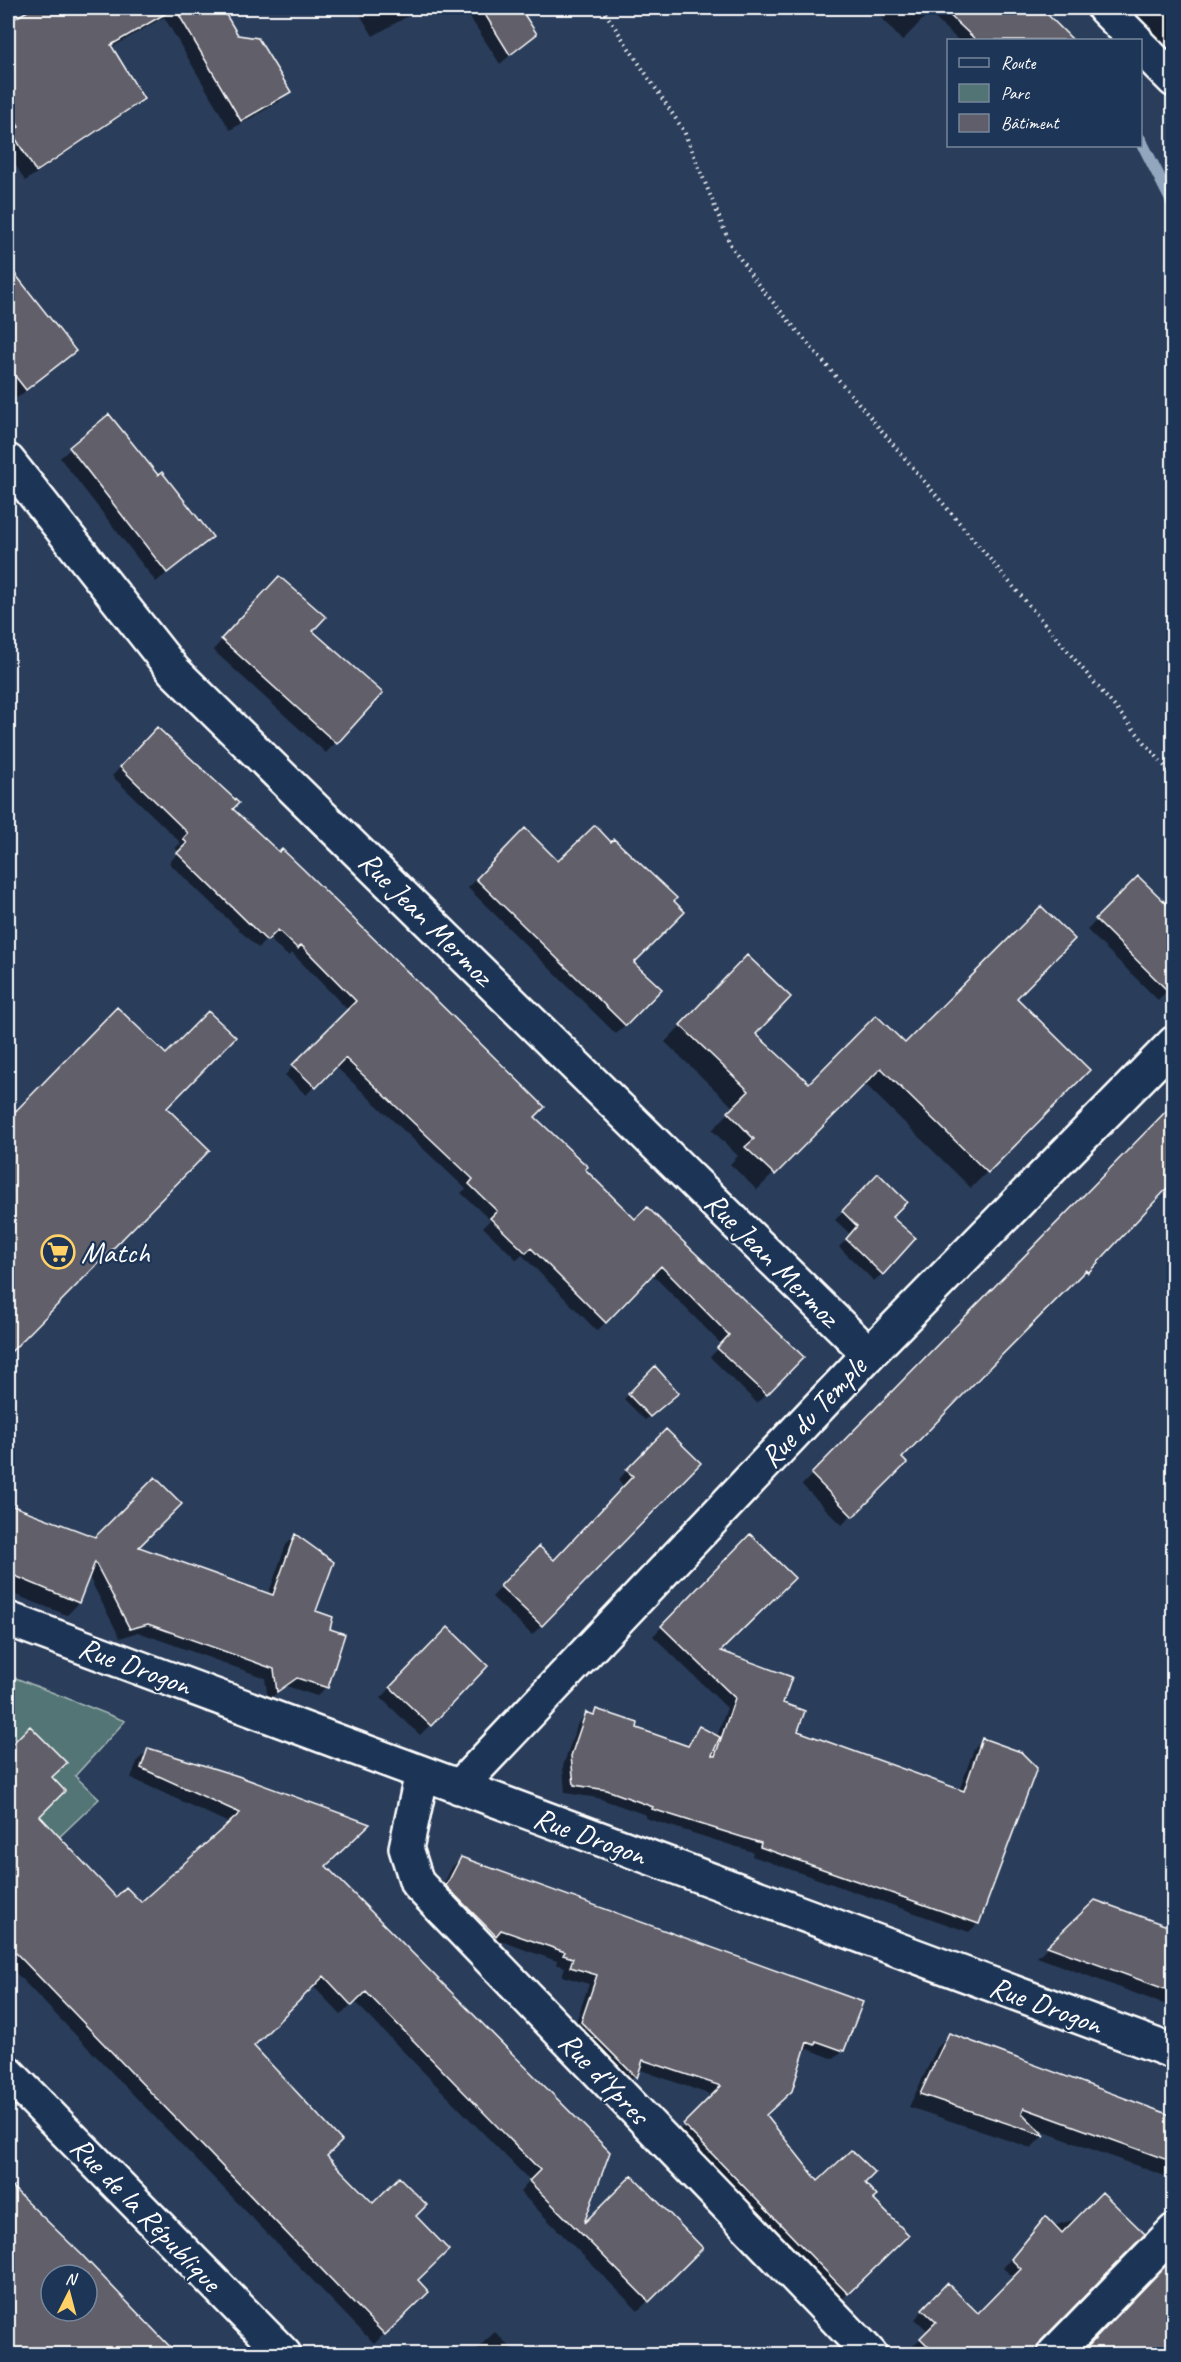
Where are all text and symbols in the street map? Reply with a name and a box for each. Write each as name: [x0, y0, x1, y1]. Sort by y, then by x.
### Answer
legend: [947, 39, 1142, 147]
text: Route: [1001, 52, 1036, 74]
text: Parc: [1001, 82, 1030, 104]
text: Bâtiment: [1001, 112, 1061, 134]
street label: Rue Jean Mermoz: [351, 843, 504, 996]
street label: Rue Jean Mermoz: [697, 1184, 850, 1337]
place label: Match: [81, 1233, 150, 1271]
supermarket icon: Match: [40, 1234, 76, 1270]
street label: Rue du Temple: [752, 1347, 876, 1476]
street label: Rue Drogon: [74, 1628, 198, 1704]
street label: Rue Drogon: [529, 1798, 653, 1874]
street label: Rue Drogon: [985, 1967, 1109, 2043]
street label: Rue d'Ypres: [551, 2024, 659, 2134]
street label: Rue de la République: [62, 2128, 231, 2301]
north arrow: [39, 2263, 99, 2323]
text: N: [64, 2269, 80, 2290]

